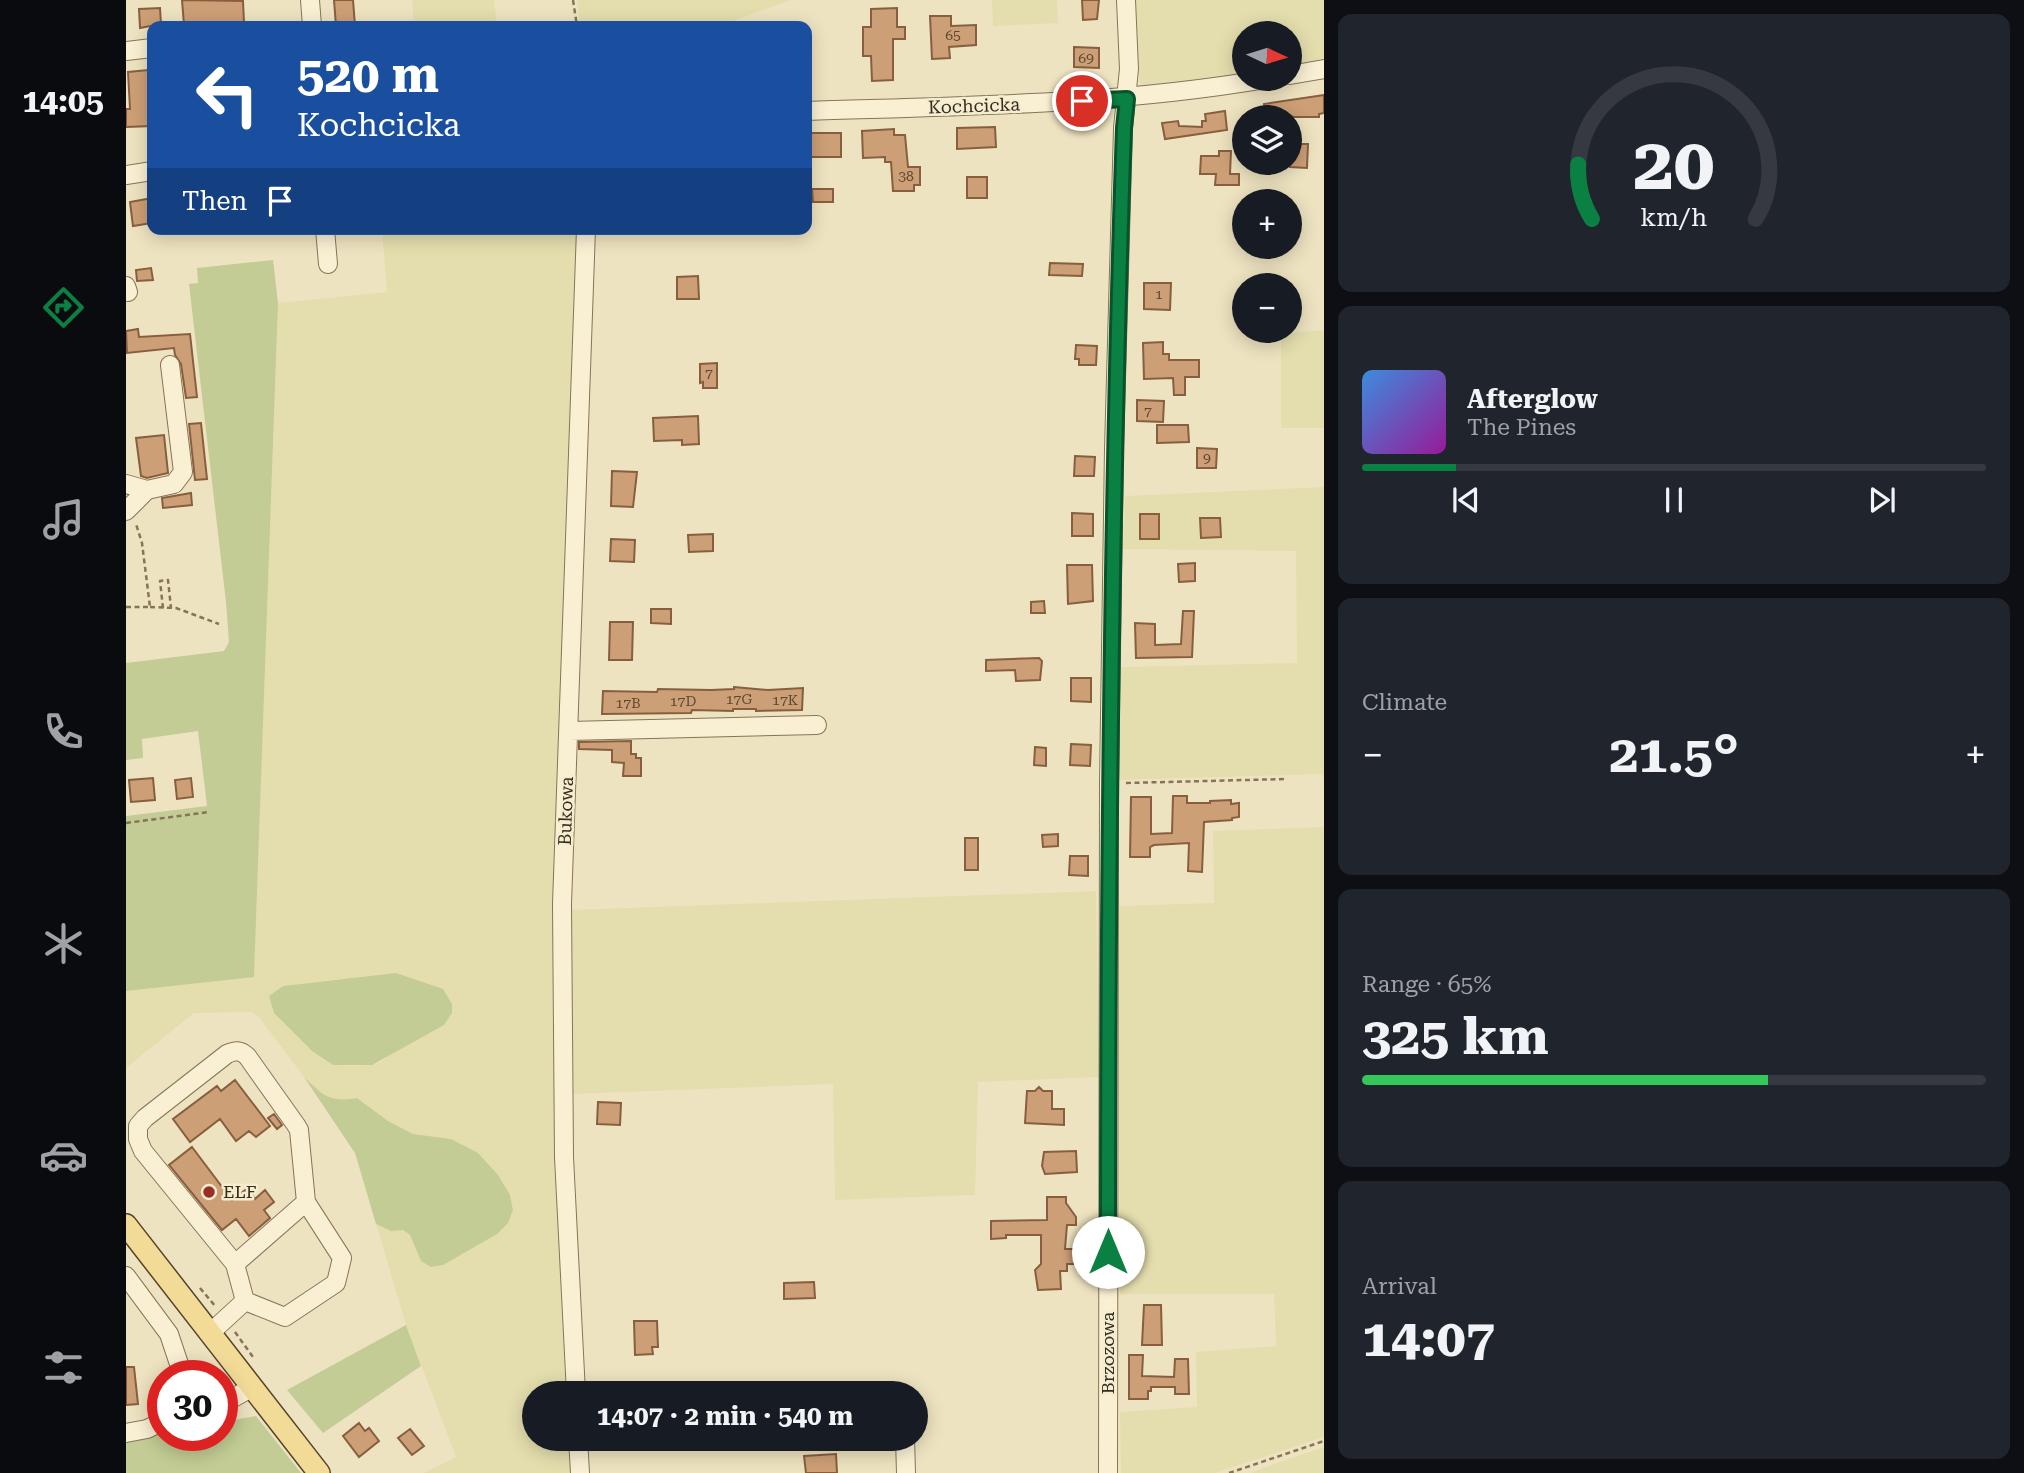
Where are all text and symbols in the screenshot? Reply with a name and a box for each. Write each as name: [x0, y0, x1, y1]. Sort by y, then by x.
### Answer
north arrow: [1232, 21, 1302, 91]
map controls: [1232, 21, 1302, 343]
house number: 65: [945, 27, 961, 43]
text: 520 m: [297, 47, 439, 104]
icon: left: [182, 49, 273, 140]
house number: 69: [1078, 50, 1094, 66]
pin: [1052, 71, 1112, 131]
text: 14:05: [22, 82, 104, 120]
icon: arrive: [1063, 82, 1101, 120]
street label: Kochcicka: [928, 93, 1021, 118]
button: layers: [1232, 105, 1302, 175]
text: Kochcicka: [297, 106, 460, 144]
text: 20: [1633, 122, 1715, 207]
house number: 38: [898, 168, 914, 184]
icon: arrive: [261, 182, 299, 220]
text: Then: [182, 186, 247, 216]
button: +: [1232, 189, 1302, 259]
text: km/h: [1641, 203, 1707, 232]
button: −: [1232, 273, 1302, 343]
icon: directions: [39, 283, 88, 332]
house number: 1: [1155, 286, 1163, 302]
house number: 7: [705, 365, 713, 381]
text: Afterglow: [1467, 384, 1598, 414]
house number: 7: [1144, 403, 1152, 419]
text: The Pines: [1467, 414, 1576, 441]
house number: 9: [1203, 450, 1211, 466]
icon: previous: [1447, 481, 1485, 519]
icon: pause: [1655, 481, 1693, 519]
icon: next: [1863, 481, 1901, 519]
icon: music: [39, 495, 88, 544]
text: Climate: [1362, 689, 1447, 716]
house number: 17G: [726, 691, 752, 707]
house number: 17K: [772, 692, 798, 708]
house number: 17D: [670, 693, 696, 709]
house number: 17B: [615, 695, 641, 711]
icon: phone: [39, 707, 88, 756]
text: 21.5°: [1609, 724, 1739, 785]
text: −: [1362, 733, 1383, 777]
text: +: [1965, 733, 1986, 777]
street label: Bukowa: [554, 776, 577, 846]
icon: climate: [39, 919, 88, 968]
text: Range · 65%: [1362, 971, 1491, 998]
text: 325 km: [1362, 1006, 1549, 1067]
icon: car: [39, 1131, 88, 1180]
place label: ELF: [223, 1181, 257, 1202]
marker: ELF: [201, 1184, 217, 1200]
position arrow: [1071, 1215, 1145, 1289]
text: Arrival: [1362, 1273, 1437, 1300]
text: 14:07: [1362, 1308, 1495, 1369]
street label: Brzozowa: [1097, 1312, 1118, 1394]
icon: filters: [39, 1343, 88, 1392]
speed limit sign: 30: [147, 1360, 238, 1451]
text: 14:07 · 2 min · 540 m: [597, 1401, 853, 1431]

